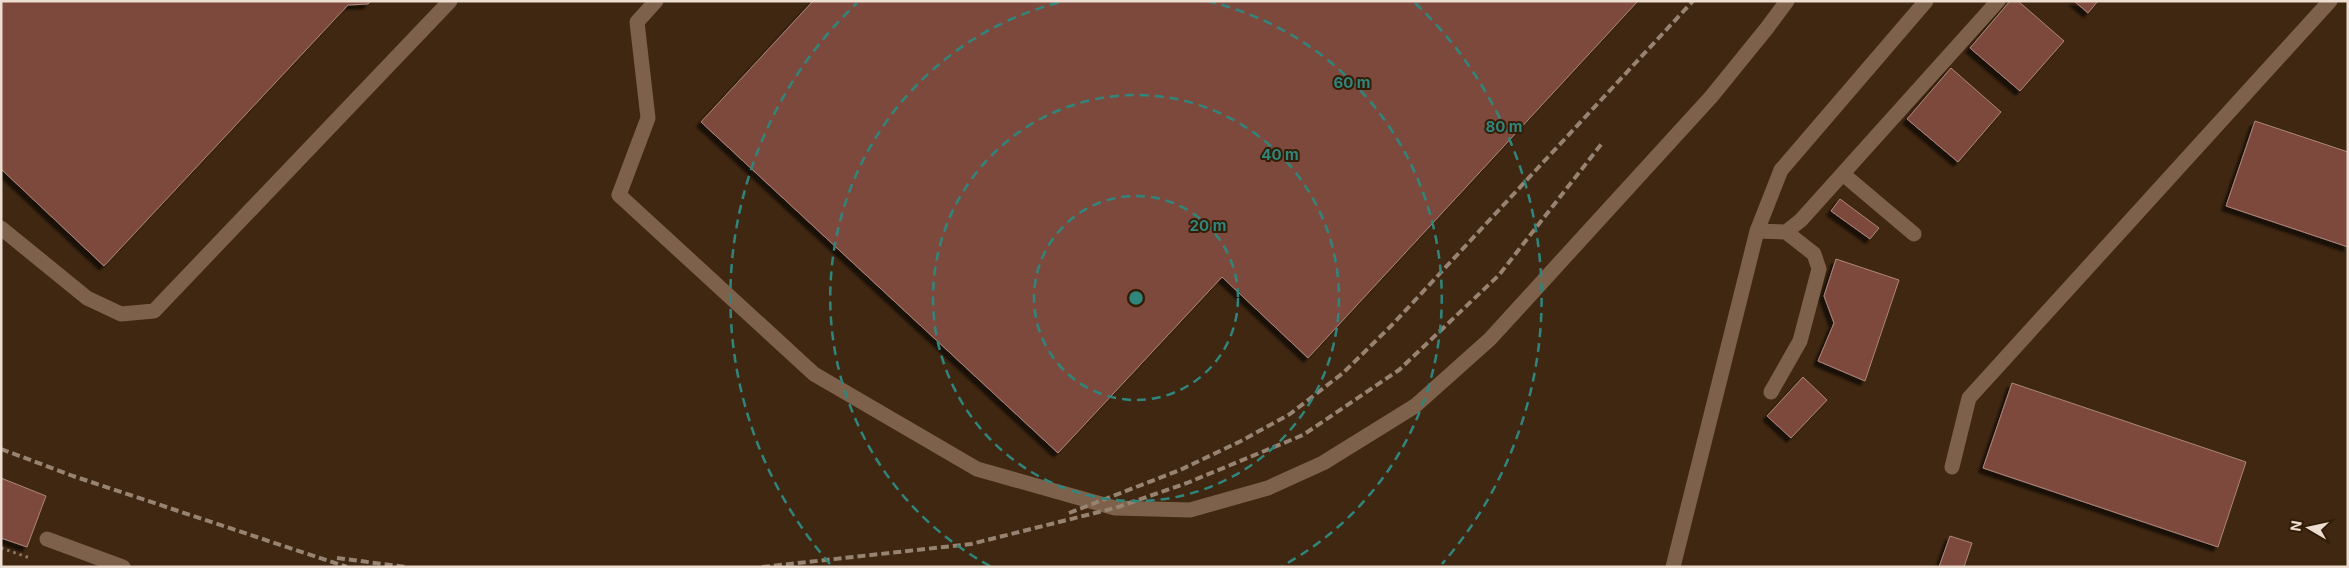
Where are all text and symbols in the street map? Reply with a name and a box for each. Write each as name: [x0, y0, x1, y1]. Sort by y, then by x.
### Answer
text: 60 m: [1333, 73, 1371, 92]
text: 80 m: [1485, 117, 1523, 136]
text: 40 m: [1261, 145, 1299, 164]
text: 20 m: [1190, 216, 1226, 235]
centre of rings: [1127, 289, 1145, 307]
north arrow: [2284, 503, 2334, 553]
text: N: [2286, 519, 2305, 532]

